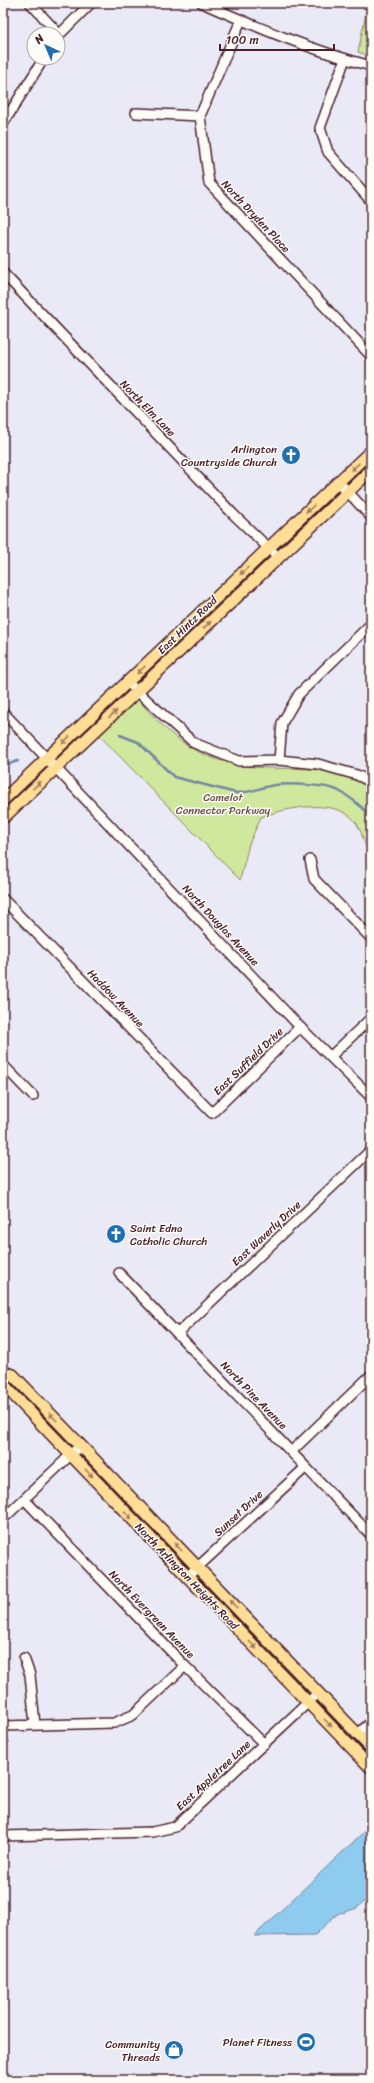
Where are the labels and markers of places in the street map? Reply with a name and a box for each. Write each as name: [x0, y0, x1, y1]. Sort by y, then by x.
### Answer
place label: Arlington Countryside Church: [181, 440, 277, 472]
church icon: Arlington Countryside Church: [280, 444, 302, 466]
place label: Saint Edna Catholic Church: [130, 1219, 208, 1251]
church icon: Saint Edna Catholic Church: [105, 1223, 127, 1245]
sports icon: Planet Fitness: [295, 2031, 317, 2053]
place label: Planet Fitness: [223, 2033, 293, 2052]
place label: Community Threads: [105, 2035, 161, 2067]
shop icon: Community Threads: [163, 2039, 185, 2061]

